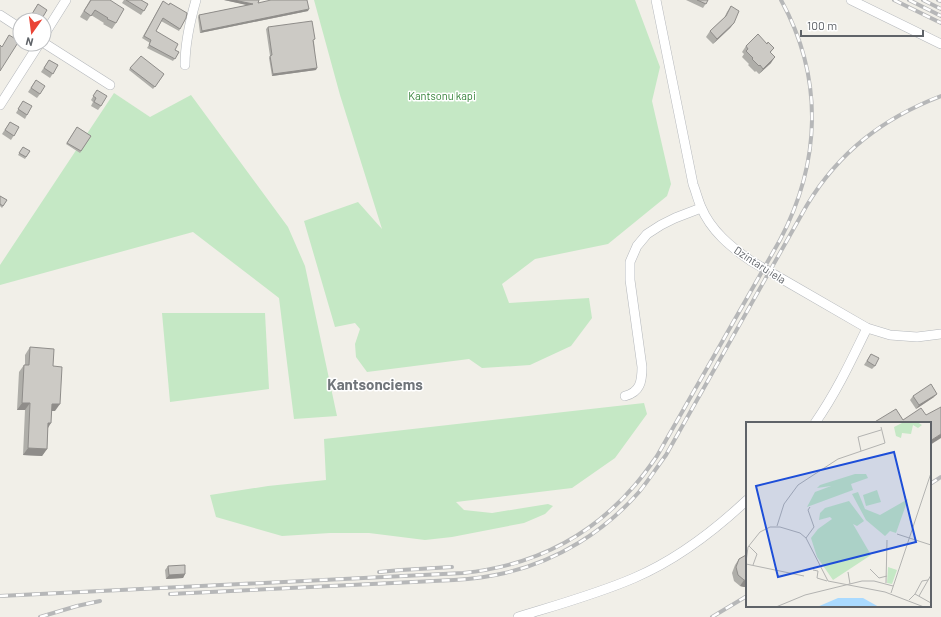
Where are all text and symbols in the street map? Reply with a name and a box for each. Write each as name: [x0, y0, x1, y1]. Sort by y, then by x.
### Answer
north arrow: [12, 12, 52, 52]
scale bar: [801, 12, 923, 38]
text: 100 m: [807, 18, 837, 32]
text: N: [24, 35, 35, 49]
park label: Kantsonu kapi: [408, 89, 476, 102]
street label: Dzintaru iela: [732, 243, 789, 286]
district label: Kantsonciems: [327, 375, 423, 393]
inset map: [746, 422, 931, 607]

